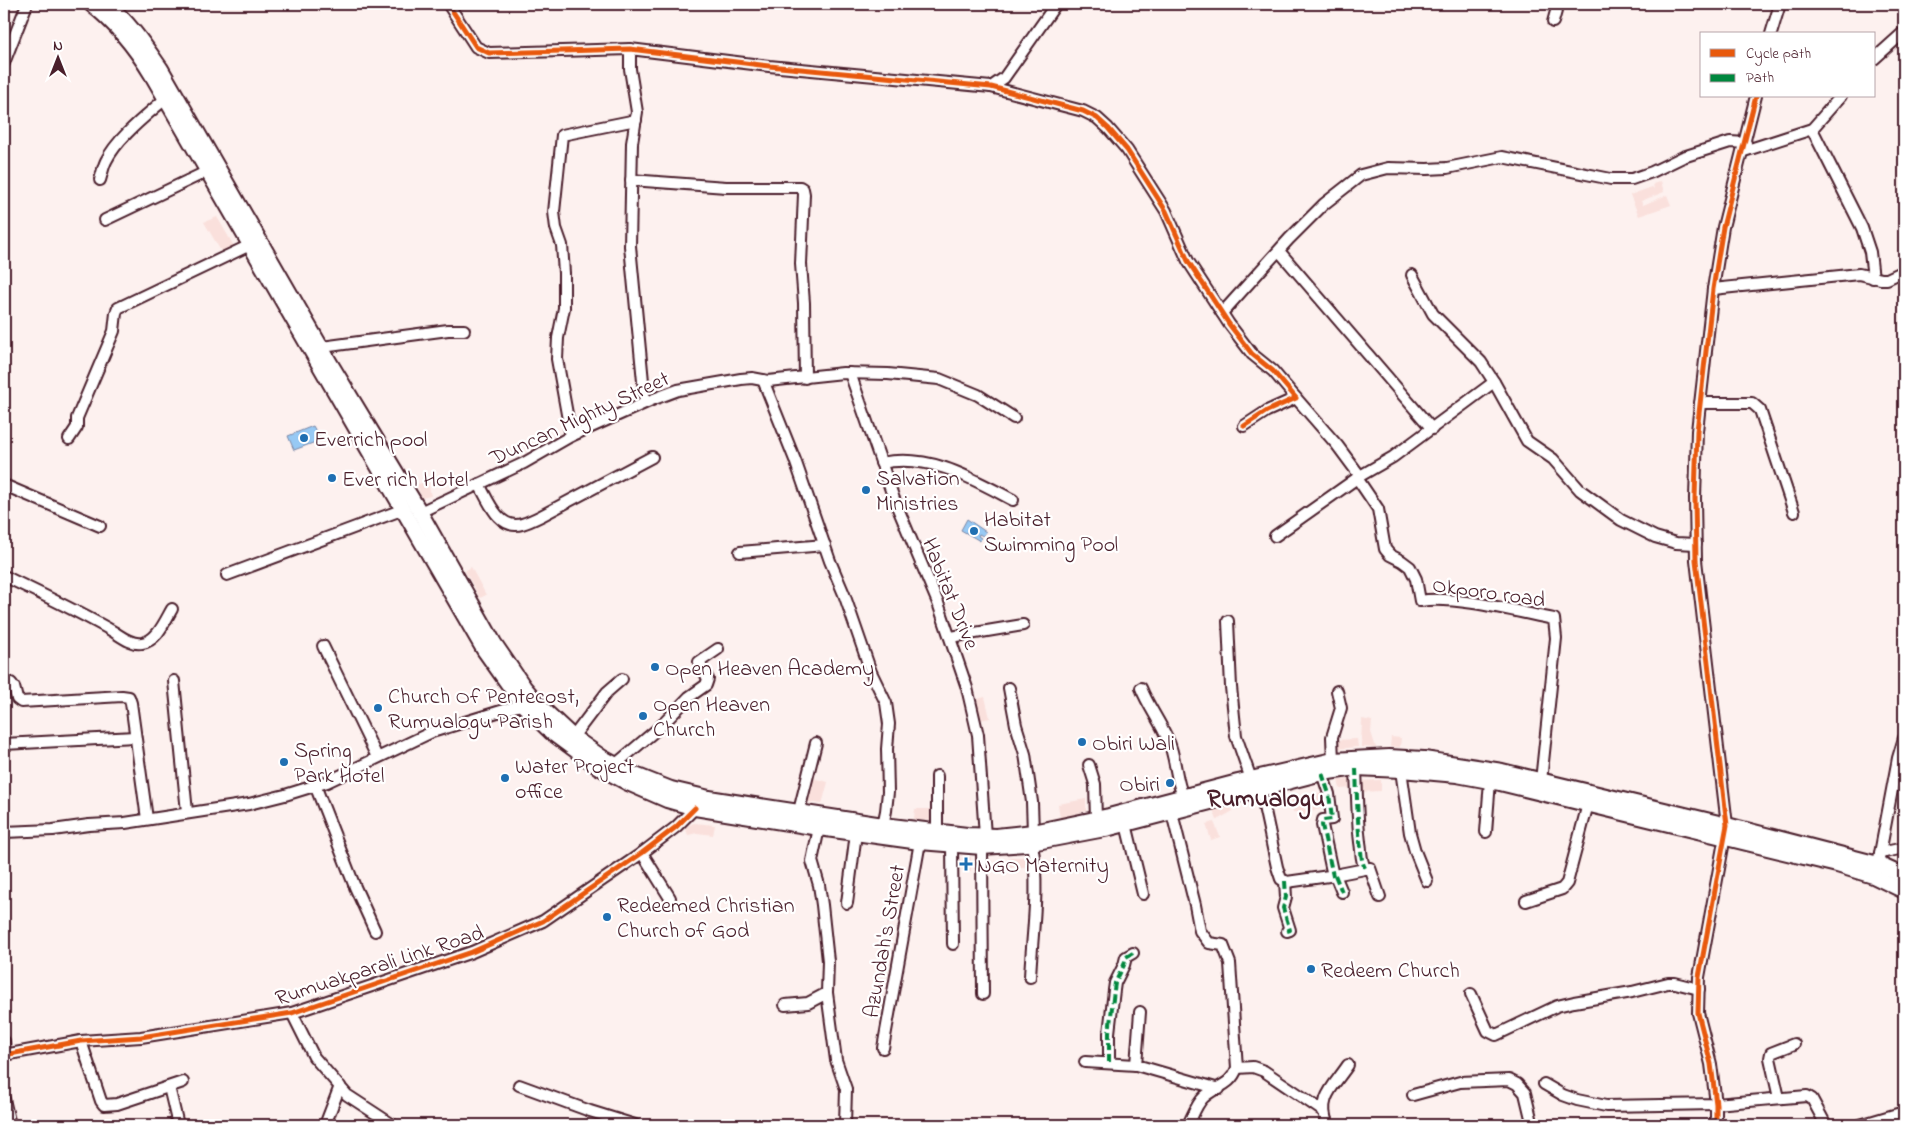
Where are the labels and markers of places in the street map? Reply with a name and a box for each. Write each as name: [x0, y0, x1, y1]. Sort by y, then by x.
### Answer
place label: Everrich pool: [314, 425, 428, 457]
marker: Everrich pool: [298, 432, 310, 444]
place label: Salvation Ministries: [876, 464, 960, 521]
place label: Ever rich Hotel: [342, 465, 468, 497]
marker: Ever rich Hotel: [326, 472, 338, 484]
marker: Salvation Ministries: [860, 484, 872, 496]
place label: Habitat Swimming Pool: [984, 505, 1118, 563]
marker: Habitat Swimming Pool: [968, 525, 980, 537]
place label: Open Heaven Academy: [665, 654, 874, 687]
marker: Open Heaven Academy: [649, 661, 661, 673]
place label: Church Of Pentecost, Rumualogu Parish: [388, 682, 579, 740]
place label: Open Heaven Church: [653, 690, 770, 747]
marker: Church Of Pentecost, Rumualogu Parish: [372, 702, 384, 714]
marker: Open Heaven Church: [637, 710, 649, 722]
place label: Obiri Wali: [1092, 729, 1175, 761]
place label: Spring Park Hotel: [294, 736, 384, 793]
marker: Obiri Wali: [1076, 736, 1088, 748]
place label: Water Project office: [515, 752, 635, 809]
marker: Spring Park Hotel: [278, 756, 290, 768]
place label: Obiri: [1119, 770, 1160, 802]
marker: Water Project office: [499, 772, 511, 784]
marker: Obiri: [1164, 777, 1176, 789]
place label: NGO Maternity: [977, 851, 1109, 884]
marker: NGO Maternity: [959, 857, 973, 871]
place label: Redeemed Christian Church of God: [617, 891, 794, 948]
marker: Redeemed Christian Church of God: [601, 911, 613, 923]
place label: Redeem Church: [1321, 956, 1460, 988]
marker: Redeem Church: [1305, 963, 1317, 975]

